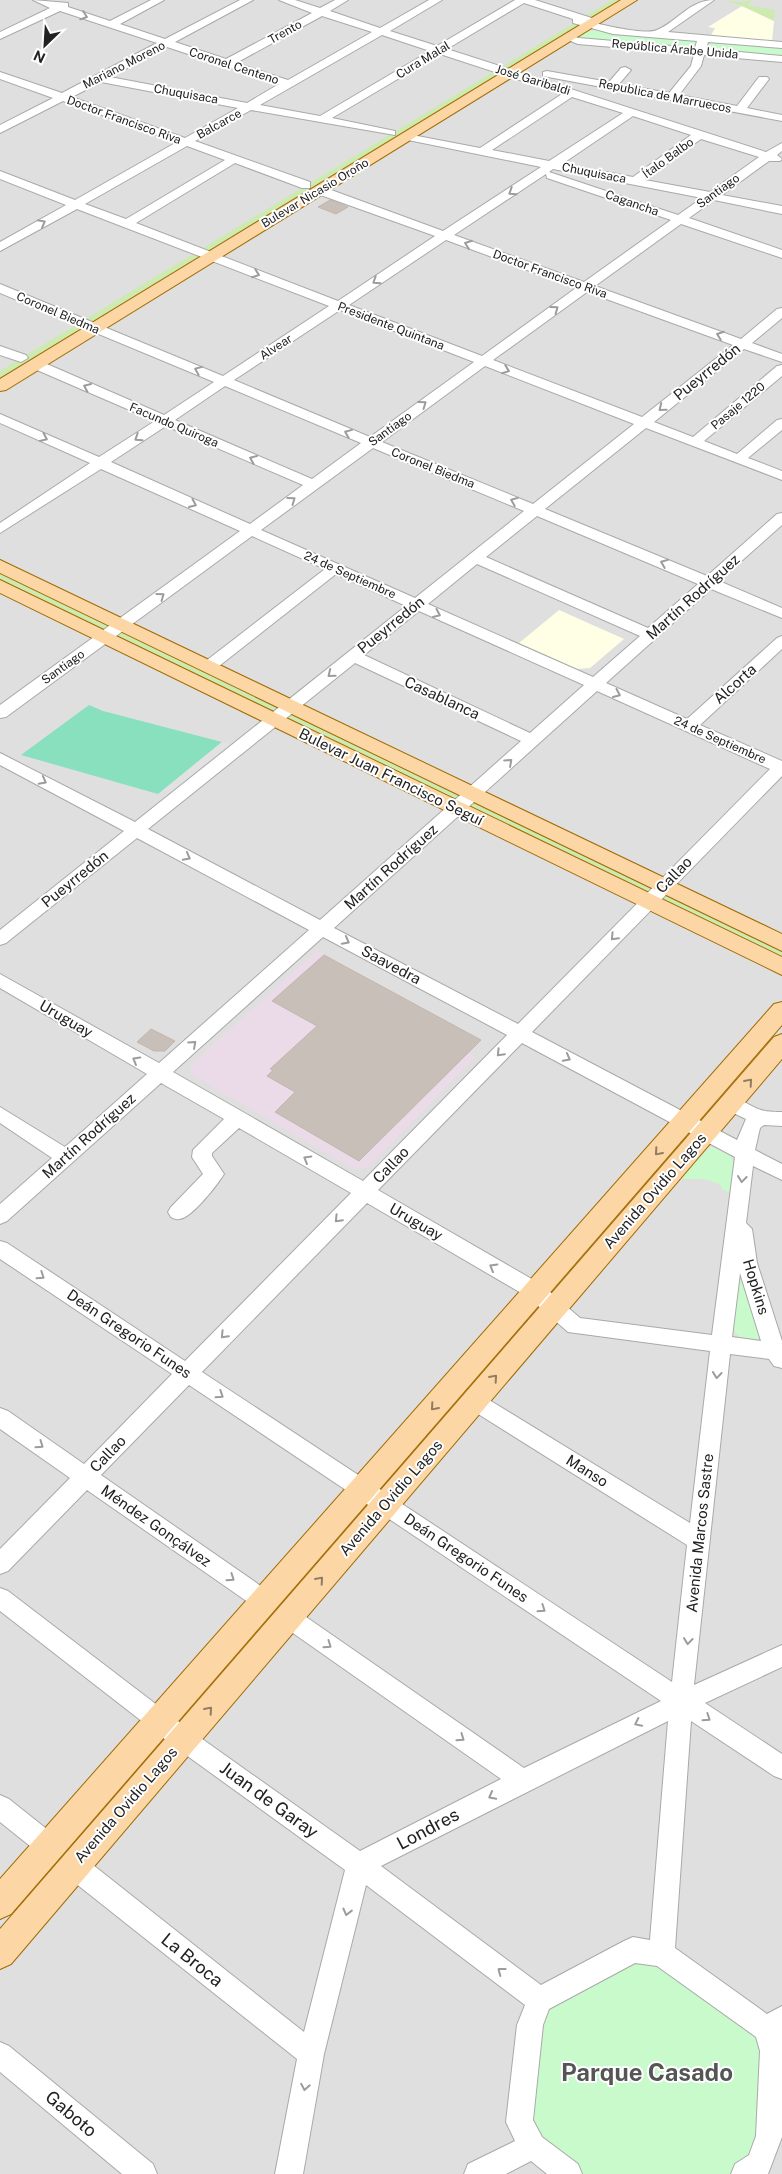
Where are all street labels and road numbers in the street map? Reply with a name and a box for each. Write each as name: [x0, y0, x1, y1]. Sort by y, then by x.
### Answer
street label: Trento: [266, 17, 304, 47]
street label: República Árabe Unida: [611, 36, 739, 62]
street label: Mariano Moreno: [80, 38, 168, 92]
street label: Cura Malal: [394, 38, 453, 82]
street label: Coronel Centeno: [187, 45, 281, 87]
street label: José Garibaldi: [494, 62, 572, 98]
street label: Republica de Marruecos: [597, 76, 733, 116]
street label: Chuquisaca: [153, 81, 219, 107]
street label: Doctor Francisco Riva: [65, 93, 183, 147]
street label: Balcarce: [194, 106, 244, 142]
street label: Ítalo Balbo: [640, 135, 696, 181]
street label: Bulevar Nicasio Oroño: [259, 155, 371, 231]
street label: Chuquisaca: [561, 160, 627, 186]
street label: Santiago: [694, 171, 742, 211]
street label: Cagancha: [603, 187, 661, 219]
street label: Doctor Francisco Riva: [491, 247, 609, 301]
street label: Coronel Biedma: [14, 289, 102, 337]
street label: Presidente Quintana: [336, 299, 446, 353]
street label: Alvear: [257, 331, 295, 363]
street label: Pueyrredón: [670, 340, 743, 404]
street label: Pasaje 1220: [708, 379, 768, 433]
street label: Facundo Quiroga: [127, 400, 221, 450]
street label: Santiago: [366, 409, 414, 449]
street label: Coronel Biedma: [389, 445, 477, 491]
street label: 24 de Septiembre: [302, 548, 398, 602]
street label: Martín Rodríguez: [643, 550, 743, 643]
street label: Pueyrredón: [354, 593, 427, 657]
street label: Santiago: [39, 647, 87, 687]
street label: Alcorta: [710, 660, 759, 707]
street label: Casablanca: [402, 673, 483, 722]
street label: 24 de Septiembre: [672, 713, 768, 767]
street label: Bulevar Juan Francisco Seguí: [296, 724, 486, 829]
street label: Martín Rodríguez: [341, 820, 441, 913]
street label: Pueyrredón: [38, 847, 111, 911]
street label: Callao: [652, 853, 695, 896]
street label: Saavedra: [358, 942, 424, 987]
street label: Uruguay: [36, 996, 96, 1041]
street label: Martín Rodríguez: [39, 1089, 139, 1182]
street label: Avenida Ovidio Lagos: [600, 1129, 710, 1252]
street label: Callao: [369, 1143, 412, 1186]
street label: Uruguay: [386, 1199, 446, 1244]
street label: Hopkins: [740, 1257, 773, 1317]
street label: Deán Gregorio Funes: [64, 1286, 195, 1381]
street label: Callao: [86, 1432, 129, 1475]
street label: Avenida Ovidio Lagos: [336, 1436, 446, 1559]
street label: Manso: [563, 1451, 611, 1490]
street label: Avenida Marcos Sastre: [683, 1453, 716, 1613]
street label: Méndez Gonçálvez: [98, 1481, 214, 1570]
street label: Deán Gregorio Funes: [401, 1510, 532, 1605]
street label: Avenida Ovidio Lagos: [71, 1743, 181, 1866]
street label: Juan de Garay: [216, 1757, 323, 1842]
street label: Londres: [393, 1803, 463, 1854]
street label: La Broca: [157, 1928, 227, 1991]
street label: Gaboto: [41, 2086, 101, 2141]

